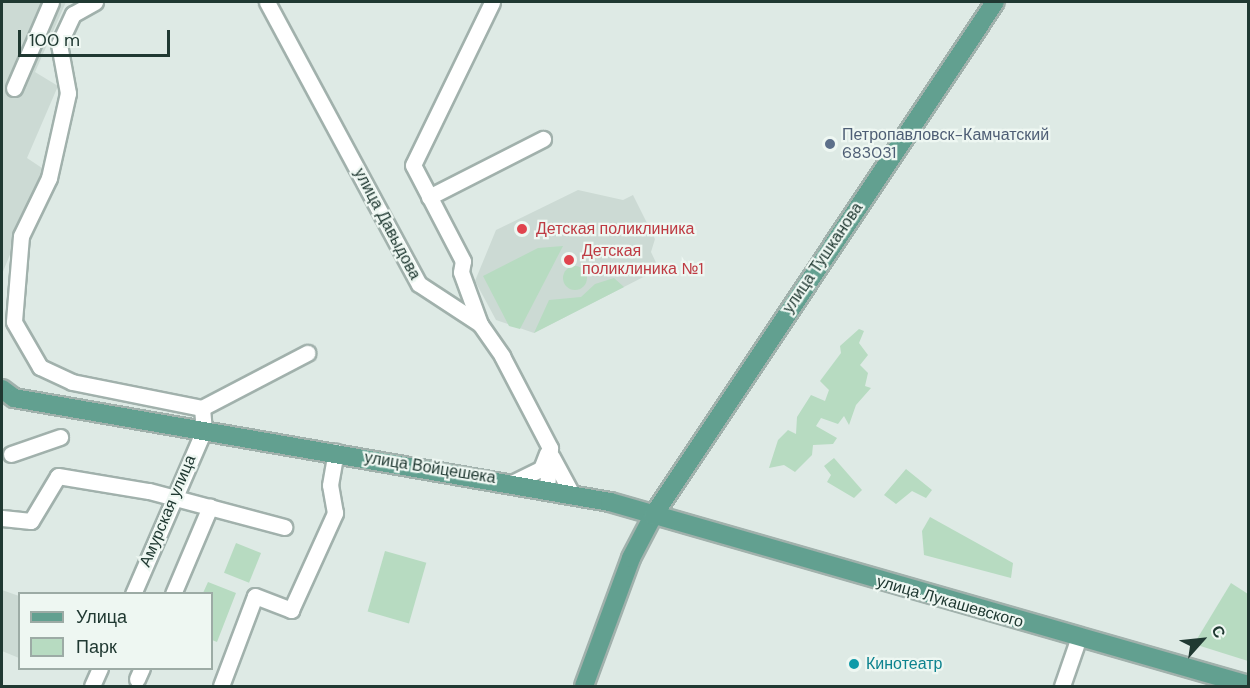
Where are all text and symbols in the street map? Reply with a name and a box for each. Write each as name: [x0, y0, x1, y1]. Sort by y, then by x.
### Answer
scale bar: [21, 18, 172, 56]
text: 100 m: [29, 28, 80, 52]
place label: Петропавловск-Камчатский 683031: [842, 125, 1049, 163]
marker: Петропавловск-Камчатский 683031: [823, 137, 837, 151]
street label: улица Давыдова: [350, 165, 424, 283]
street label: улица Тушканова: [779, 199, 867, 317]
place label: Детская поликлиника: [536, 219, 694, 239]
marker: Детская поликлиника: [513, 220, 531, 238]
place label: Детская поликлиника №1: [582, 241, 703, 279]
marker: Детская поликлиника №1: [560, 251, 578, 269]
street label: улица Войцешека: [363, 448, 497, 488]
street label: Амурская улица: [136, 452, 200, 570]
street label: улица Лукашевского: [874, 572, 1026, 632]
legend: [18, 592, 213, 670]
text: Улица: [76, 605, 127, 629]
north arrow: [1172, 610, 1232, 670]
text: С: [1207, 622, 1230, 642]
text: Парк: [76, 635, 117, 659]
place label: Кинотеатр: [866, 654, 942, 674]
marker: Кинотеатр: [847, 657, 861, 671]

